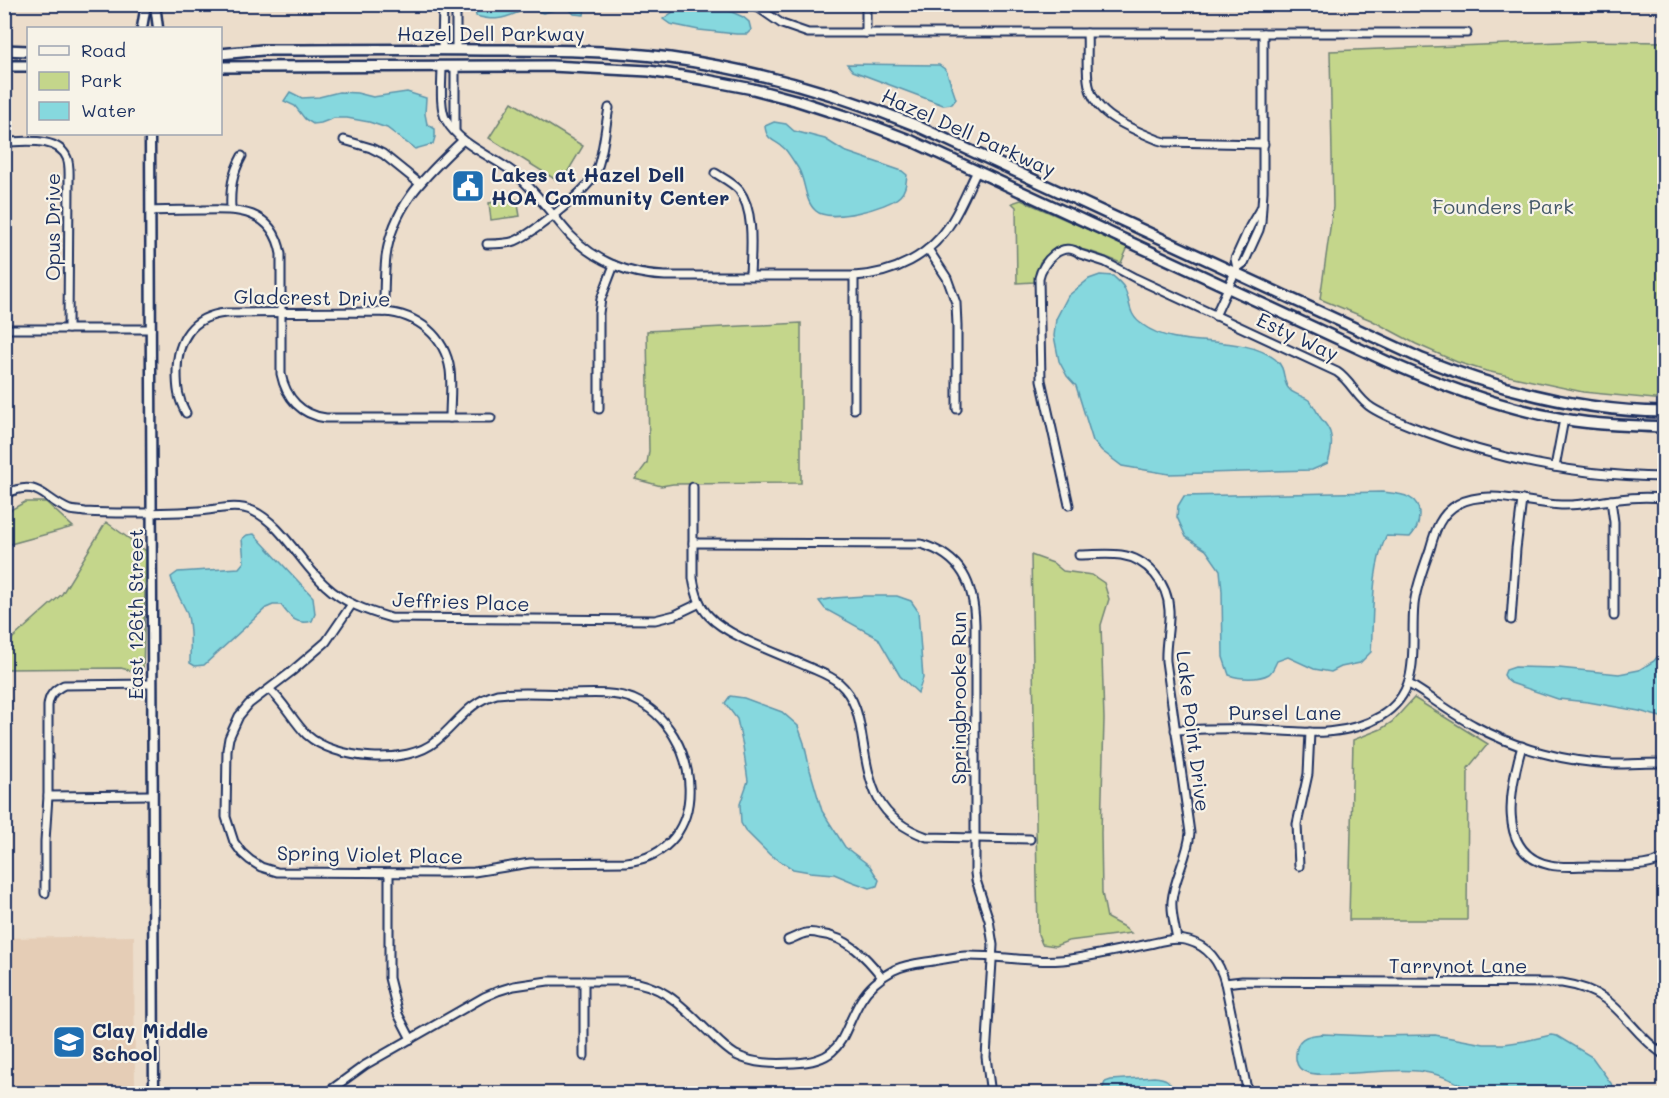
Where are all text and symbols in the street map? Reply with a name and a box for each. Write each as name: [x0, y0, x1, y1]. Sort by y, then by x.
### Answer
street label: Hazel Dell Parkway: [397, 20, 585, 46]
legend: [27, 27, 222, 135]
text: Road: [81, 38, 126, 62]
text: Park: [81, 68, 122, 92]
street label: Hazel Dell Parkway: [878, 82, 1060, 182]
text: Water: [81, 98, 136, 122]
place label: Lakes at Hazel Dell HOA Community Center: [491, 161, 729, 210]
public building icon: Lakes at Hazel Dell HOA Community Center: [450, 168, 486, 204]
street label: Opus Drive: [39, 173, 65, 281]
park label: Founders Park: [1432, 193, 1574, 219]
street label: Gladcrest Drive: [233, 283, 391, 311]
street label: Esty Way: [1253, 306, 1343, 366]
street label: East 126th Street: [122, 528, 148, 700]
street label: Jeffries Place: [392, 586, 530, 616]
street label: Springbrooke Run: [945, 611, 971, 785]
street label: Lake Point Drive: [1171, 649, 1217, 813]
street label: Pursel Lane: [1228, 699, 1342, 725]
street label: Spring Violet Place: [277, 839, 463, 869]
street label: Tarrynot Lane: [1389, 952, 1527, 978]
place label: Clay Middle School: [92, 1017, 208, 1066]
school or university icon: Clay Middle School: [51, 1024, 87, 1060]

